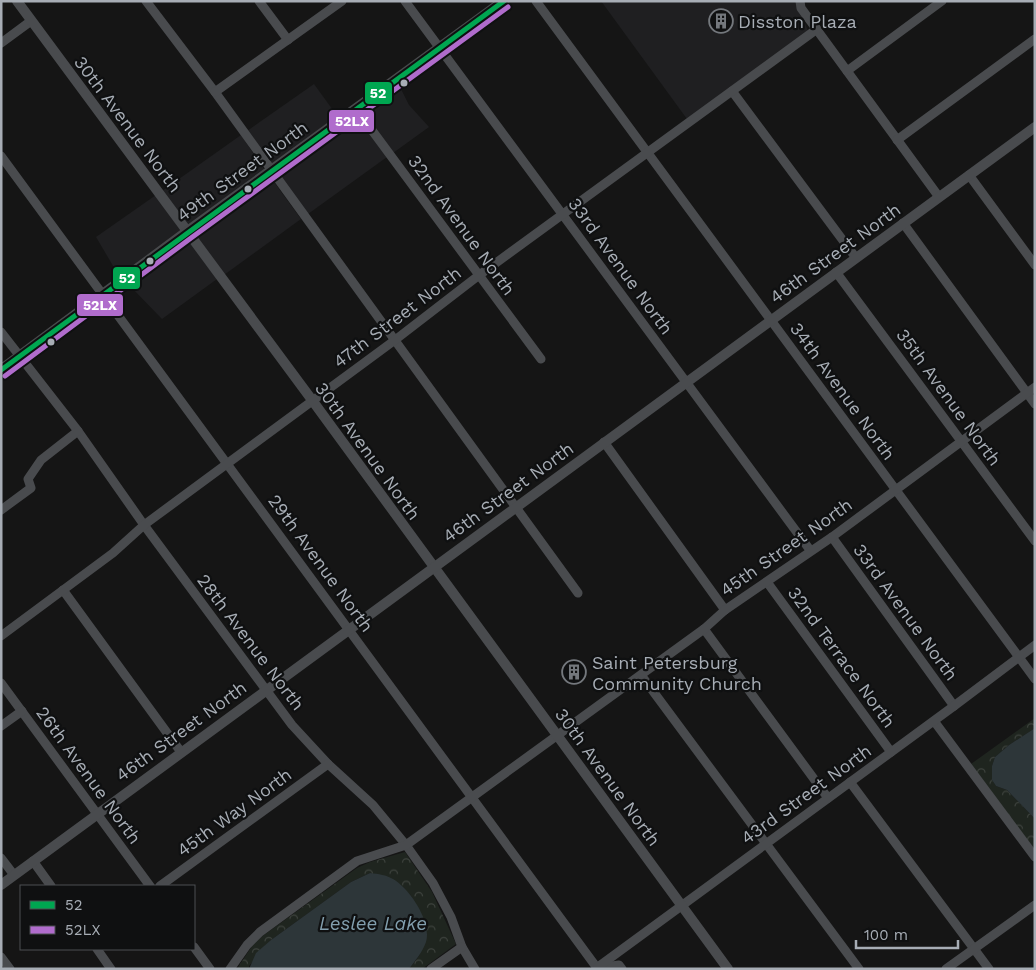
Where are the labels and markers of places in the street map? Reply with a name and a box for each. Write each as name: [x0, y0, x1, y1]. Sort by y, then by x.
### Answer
building icon: Disston Plaza: [708, 8, 734, 34]
place label: Disston Plaza: [738, 11, 857, 32]
unlabelled marker: [399, 78, 409, 88]
unlabelled marker: [243, 184, 253, 194]
unlabelled marker: [145, 256, 155, 266]
unlabelled marker: [46, 337, 56, 347]
place label: Saint Petersburg Community Church: [592, 652, 762, 694]
building icon: Saint Petersburg Community Church: [561, 659, 587, 685]

